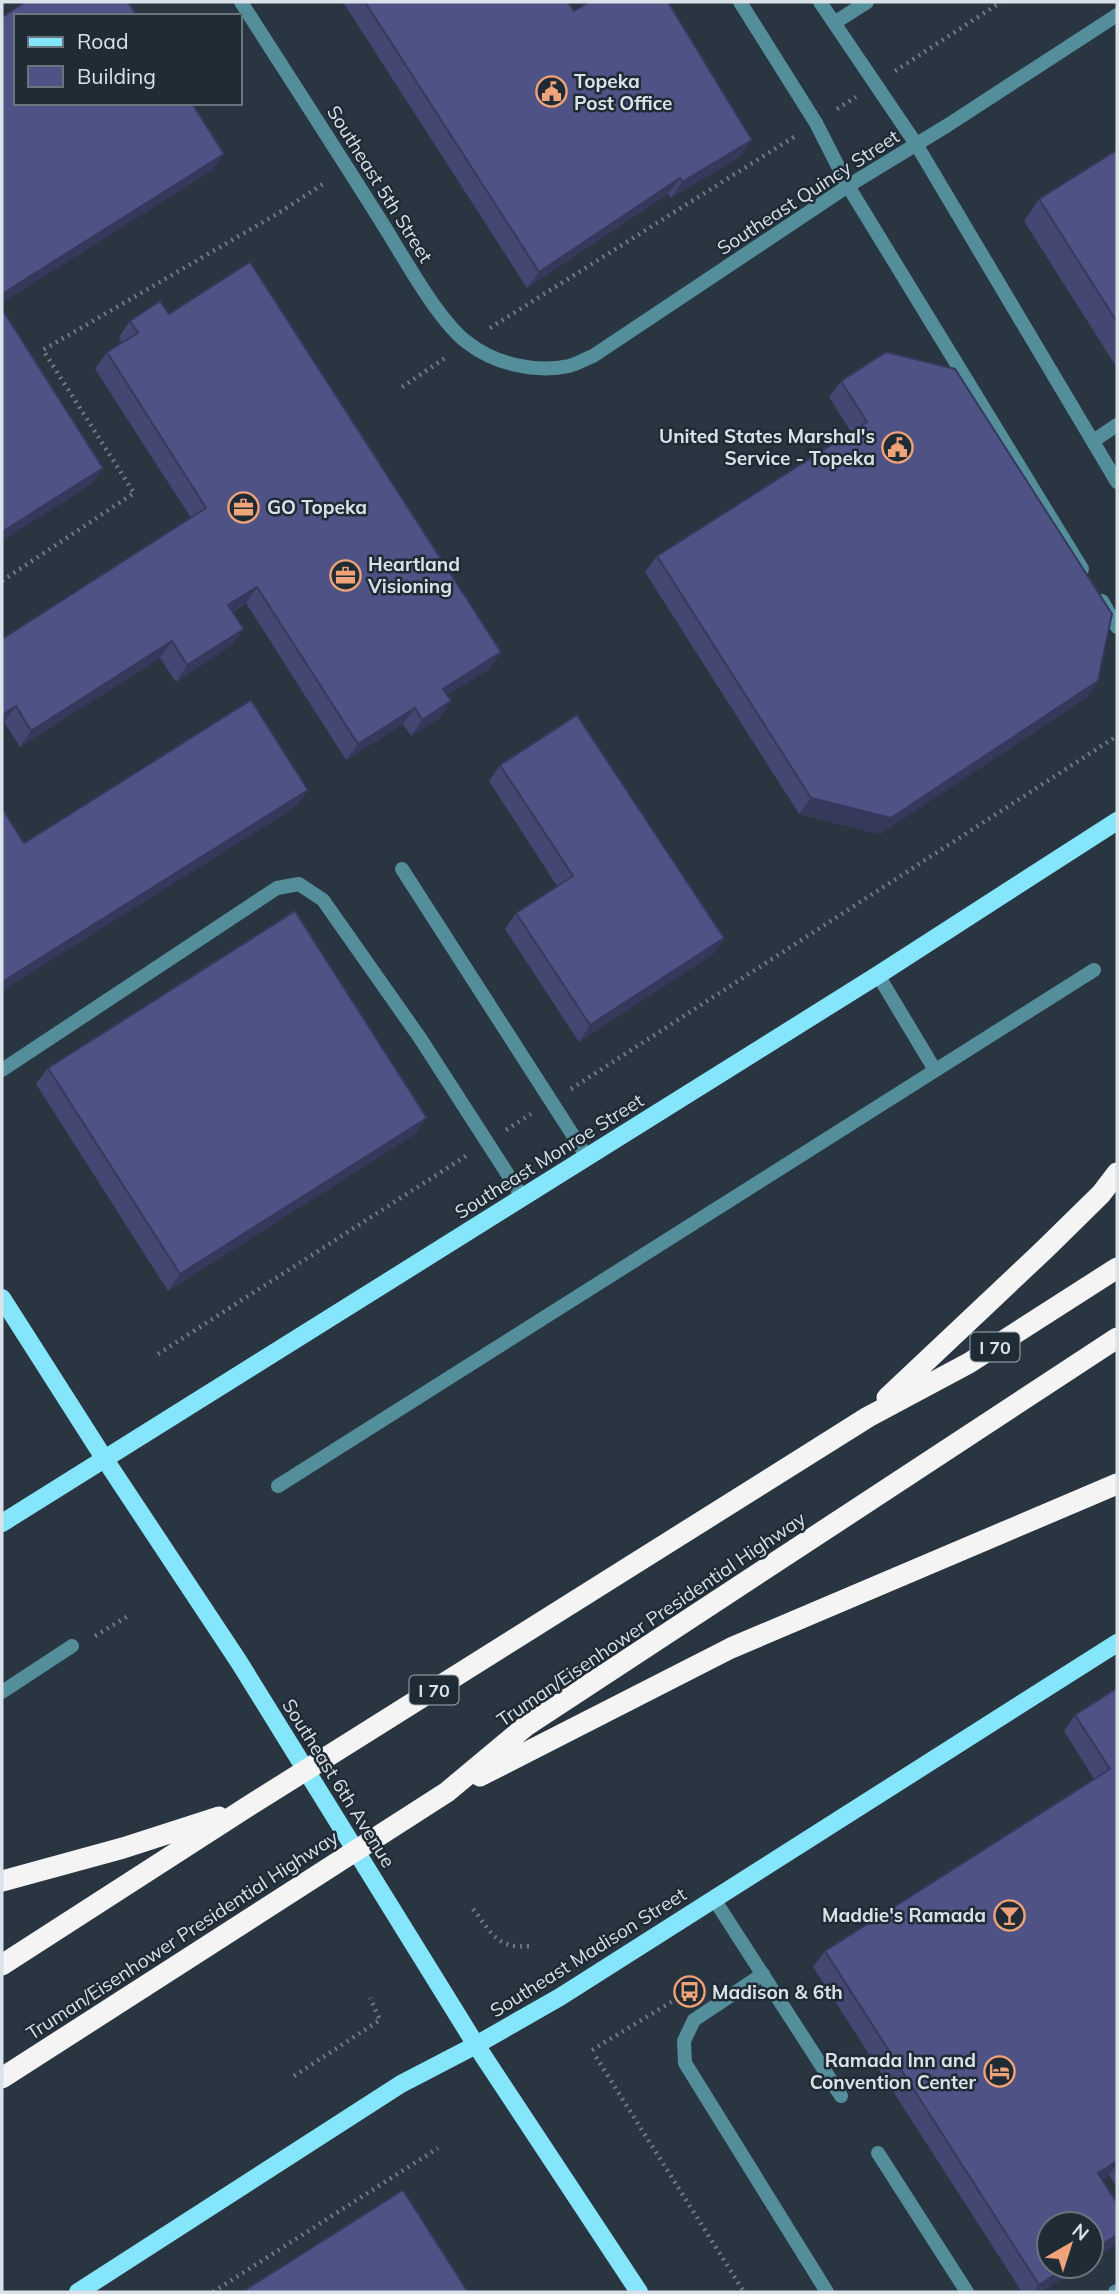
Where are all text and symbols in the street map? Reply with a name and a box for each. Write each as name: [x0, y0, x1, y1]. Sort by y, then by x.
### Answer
legend: [14, 14, 242, 105]
text: Road: [77, 28, 128, 54]
text: Building: [77, 63, 156, 89]
place label: Topeka Post Office: [574, 69, 672, 115]
public building icon: Topeka Post Office: [534, 75, 568, 109]
street label: Southeast 5th Street: [322, 101, 438, 267]
street label: Southeast Quincy Street: [712, 124, 904, 260]
place label: United States Marshal's Service - Topeka: [659, 424, 875, 470]
public building icon: United States Marshal's Service - Topeka: [881, 430, 915, 464]
office icon: GO Topeka: [227, 490, 261, 524]
place label: GO Topeka: [267, 495, 367, 519]
place label: Heartland Visioning: [367, 552, 460, 598]
office icon: Heartland Visioning: [328, 558, 362, 592]
street label: Southeast Monroe Street: [450, 1088, 648, 1224]
road number: I 70: [970, 1332, 1020, 1362]
street label: Truman/Eisenhower Presidential Highway: [492, 1506, 810, 1732]
road number: I 70: [410, 1675, 458, 1704]
street label: Southeast 6th Avenue: [277, 1694, 401, 1872]
street label: Truman/Eisenhower Presidential Highway: [22, 1825, 342, 2045]
street label: Southeast Madison Street: [486, 1882, 691, 2022]
bar icon: Maddie's Ramada: [992, 1898, 1026, 1932]
place label: Maddie's Ramada: [822, 1903, 986, 1927]
bus stop icon: Madison & 6th: [672, 1975, 706, 2009]
place label: Madison & 6th: [712, 1980, 843, 2004]
place label: Ramada Inn and Convention Center: [810, 2048, 977, 2094]
hotel icon: Ramada Inn and Convention Center: [982, 2054, 1016, 2088]
north arrow: [1035, 2210, 1105, 2280]
text: N: [1068, 2218, 1094, 2246]

